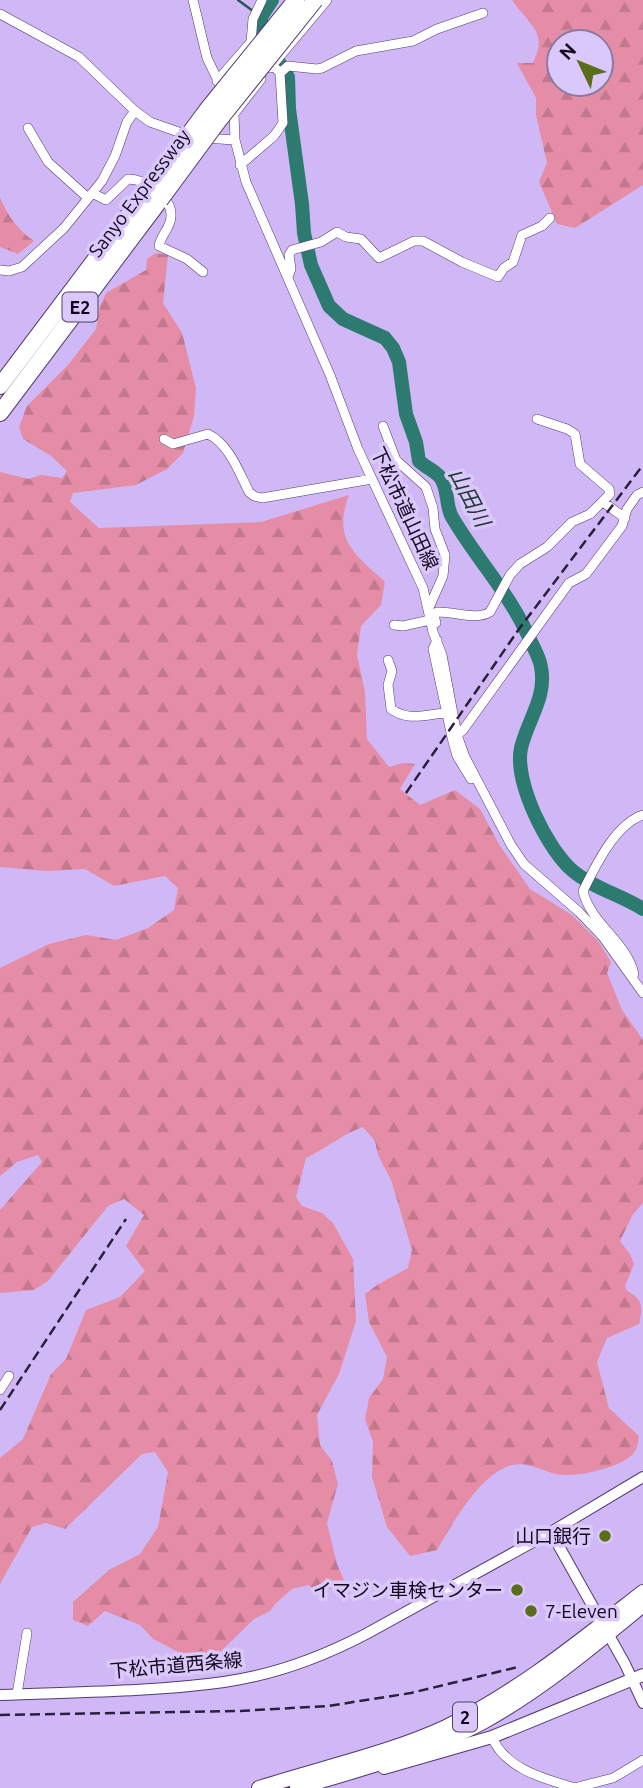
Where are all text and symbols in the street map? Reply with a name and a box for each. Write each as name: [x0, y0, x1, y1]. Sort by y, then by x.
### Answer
north arrow: [545, 28, 615, 98]
text: N: [555, 39, 580, 64]
street label: Sanyo Expressway: [84, 125, 194, 261]
road number: E2: [62, 292, 98, 321]
street label: 下松市道山田線: [367, 443, 443, 573]
water label: 山田川: [445, 464, 496, 532]
place label: 山口銀行: [515, 1525, 591, 1547]
marker: 山口銀行: [597, 1528, 613, 1544]
place label: イマジン車検センター: [313, 1579, 503, 1601]
marker: イマジン車検センター: [509, 1582, 525, 1598]
place label: 7-Eleven: [545, 1600, 618, 1622]
marker: 7-Eleven: [523, 1603, 539, 1619]
street label: 下松市道西条線: [109, 1648, 243, 1682]
road number: 2: [453, 1702, 477, 1732]

